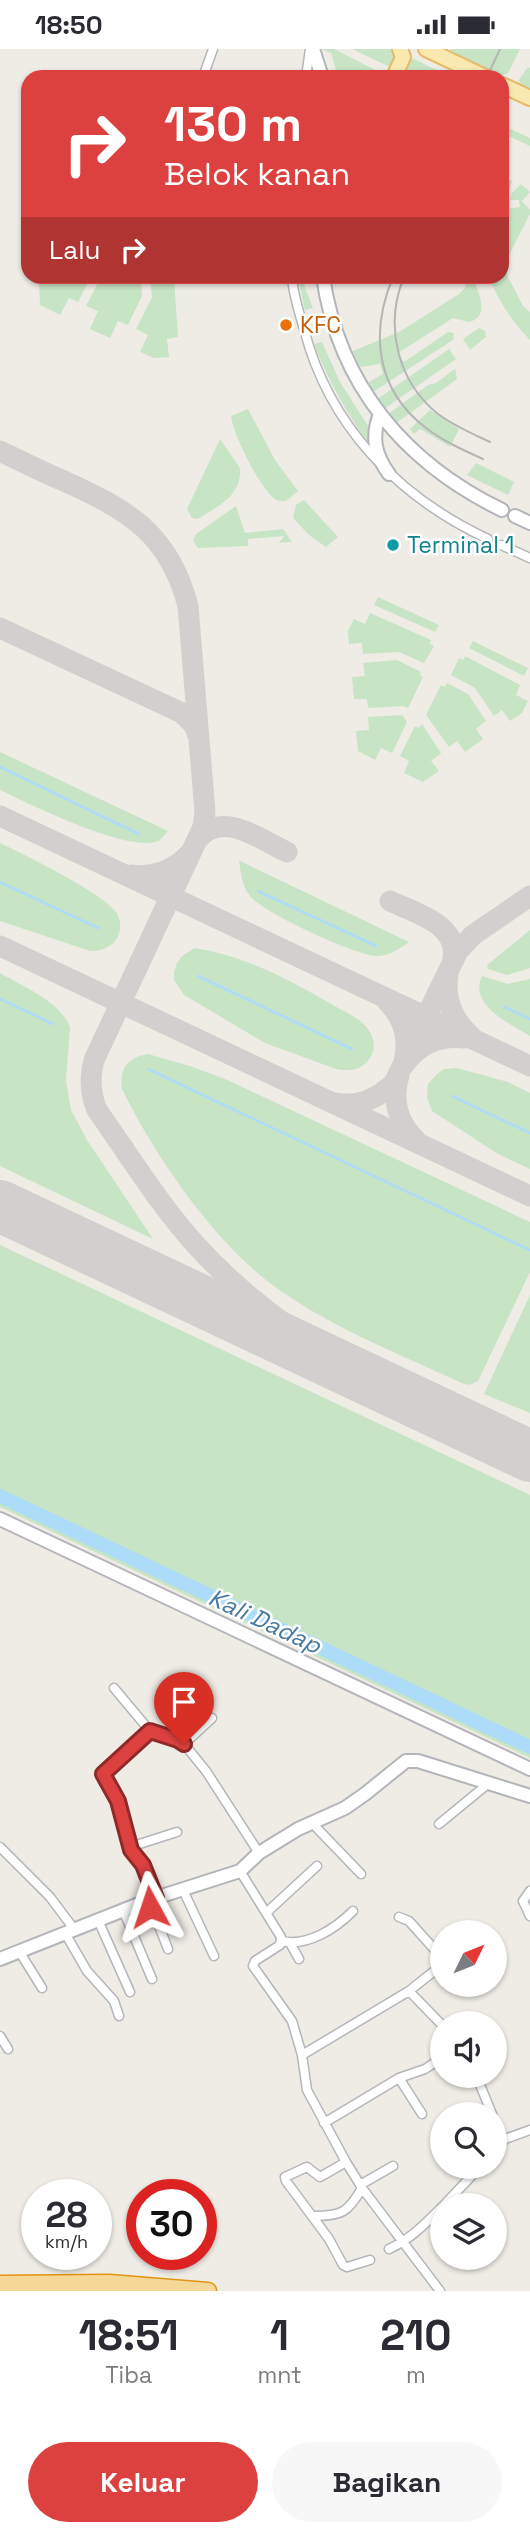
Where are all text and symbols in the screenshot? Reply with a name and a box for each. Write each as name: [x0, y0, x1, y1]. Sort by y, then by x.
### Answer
text: 18:50: [35, 8, 103, 42]
text: 130 m: [164, 93, 302, 155]
icon: right: [49, 98, 140, 189]
text: Belok kanan: [164, 154, 350, 194]
icon: right: [114, 231, 152, 269]
text: Lalu: [49, 233, 100, 267]
place label: KFC: [300, 310, 341, 340]
marker: KFC: [278, 317, 294, 333]
place label: Terminal 1: [407, 530, 514, 560]
marker: Terminal 1: [385, 537, 401, 553]
water label: Kali Dadap: [204, 1581, 328, 1661]
pin: [154, 1672, 214, 1744]
icon: arrive: [165, 1683, 203, 1721]
position arrow: [113, 1870, 187, 1944]
north arrow: [430, 1920, 508, 1997]
map controls: [430, 1920, 507, 2270]
button: sound: [430, 2011, 507, 2088]
button: search: [430, 2102, 507, 2179]
speed limit sign: 30: [126, 2179, 217, 2270]
text: 28: [46, 2193, 87, 2237]
button: layers: [430, 2193, 507, 2270]
text: km/h: [45, 2230, 88, 2253]
text: 18:51: [79, 2309, 179, 2362]
text: 1: [270, 2309, 289, 2362]
text: 210: [380, 2309, 451, 2362]
text: Tiba: [105, 2360, 152, 2390]
text: mnt: [257, 2360, 302, 2390]
text: m: [406, 2360, 426, 2390]
button: Keluar: [28, 2442, 258, 2522]
button: Bagikan: [272, 2442, 502, 2522]

